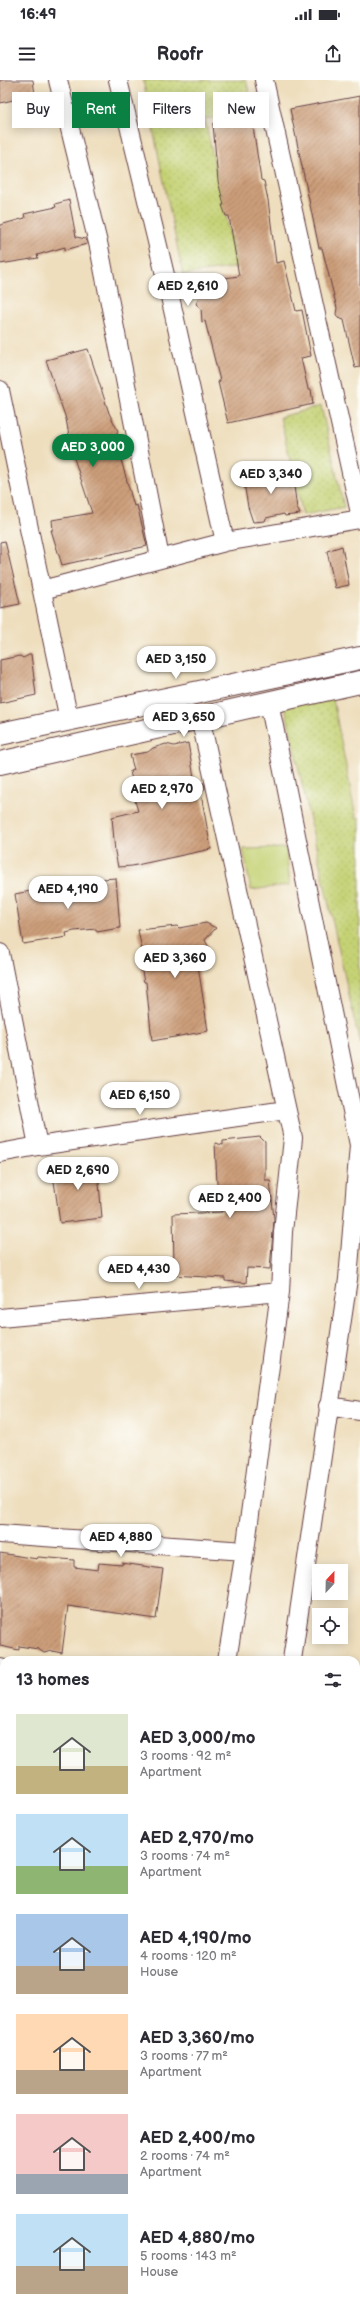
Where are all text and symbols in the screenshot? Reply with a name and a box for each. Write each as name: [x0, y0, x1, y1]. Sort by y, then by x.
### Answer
text: 16:49: [20, 5, 57, 24]
icon: menu: [16, 43, 38, 65]
icon: share: [322, 43, 344, 65]
text: Roofr: [157, 44, 203, 65]
chip: Buy: [12, 92, 64, 128]
chip: Rent: [72, 92, 130, 128]
chip: Filters: [138, 92, 205, 128]
chip: New: [213, 92, 269, 128]
pin: AED 2,610: [142, 273, 234, 307]
text: AED 2,610: [157, 278, 219, 294]
pin: AED 3,000: [47, 434, 139, 468]
text: AED 3,000: [61, 439, 125, 455]
pin: AED 3,340: [225, 461, 317, 495]
text: AED 3,340: [240, 466, 302, 482]
pin: AED 3,150: [130, 646, 222, 680]
text: AED 3,150: [146, 651, 206, 667]
pin: AED 3,650: [138, 704, 230, 738]
text: AED 3,650: [153, 709, 215, 725]
pin: AED 2,970: [116, 776, 208, 810]
text: AED 2,970: [131, 781, 193, 797]
pin: AED 4,190: [22, 876, 114, 910]
text: AED 4,190: [38, 881, 98, 897]
pin: AED 3,360: [129, 945, 221, 979]
text: AED 3,360: [144, 950, 207, 966]
pin: AED 6,150: [94, 1082, 186, 1116]
text: AED 6,150: [110, 1087, 170, 1103]
pin: AED 2,690: [32, 1157, 124, 1191]
text: AED 2,690: [46, 1162, 110, 1178]
pin: AED 2,400: [184, 1185, 276, 1219]
text: AED 2,400: [198, 1190, 262, 1206]
pin: AED 4,430: [93, 1256, 185, 1290]
text: AED 4,430: [108, 1261, 170, 1277]
pin: AED 4,880: [75, 1524, 167, 1558]
text: AED 4,880: [89, 1529, 153, 1545]
north arrow: [312, 1564, 348, 1600]
map controls: [312, 1564, 348, 1644]
button: locate: [312, 1608, 348, 1644]
icon: filters: [322, 1669, 344, 1691]
text: 13 homes: [16, 1670, 89, 1690]
text: AED 3,000/mo: [140, 1728, 255, 1748]
icon: home: [48, 1730, 96, 1778]
text: 3 rooms · 92 m²: [140, 1748, 231, 1764]
text: Apartment: [140, 1764, 201, 1780]
text: AED 2,970/mo: [140, 1828, 254, 1848]
icon: home: [48, 1830, 96, 1878]
text: 3 rooms · 74 m²: [140, 1848, 230, 1864]
text: Apartment: [140, 1864, 201, 1880]
text: AED 4,190/mo: [140, 1928, 252, 1948]
icon: home: [48, 1930, 96, 1978]
text: 4 rooms · 120 m²: [140, 1948, 237, 1964]
text: House: [140, 1964, 178, 1980]
text: AED 3,360/mo: [140, 2028, 255, 2048]
icon: home: [48, 2030, 96, 2078]
text: 3 rooms · 77 m²: [140, 2048, 228, 2064]
text: Apartment: [140, 2064, 201, 2080]
text: AED 2,400/mo: [140, 2128, 255, 2148]
icon: home: [48, 2130, 96, 2178]
text: 2 rooms · 74 m²: [140, 2148, 230, 2164]
text: Apartment: [140, 2164, 201, 2180]
text: AED 4,880/mo: [140, 2228, 255, 2248]
icon: home: [48, 2230, 96, 2278]
text: 5 rooms · 143 m²: [140, 2248, 237, 2264]
text: House: [140, 2264, 178, 2280]

